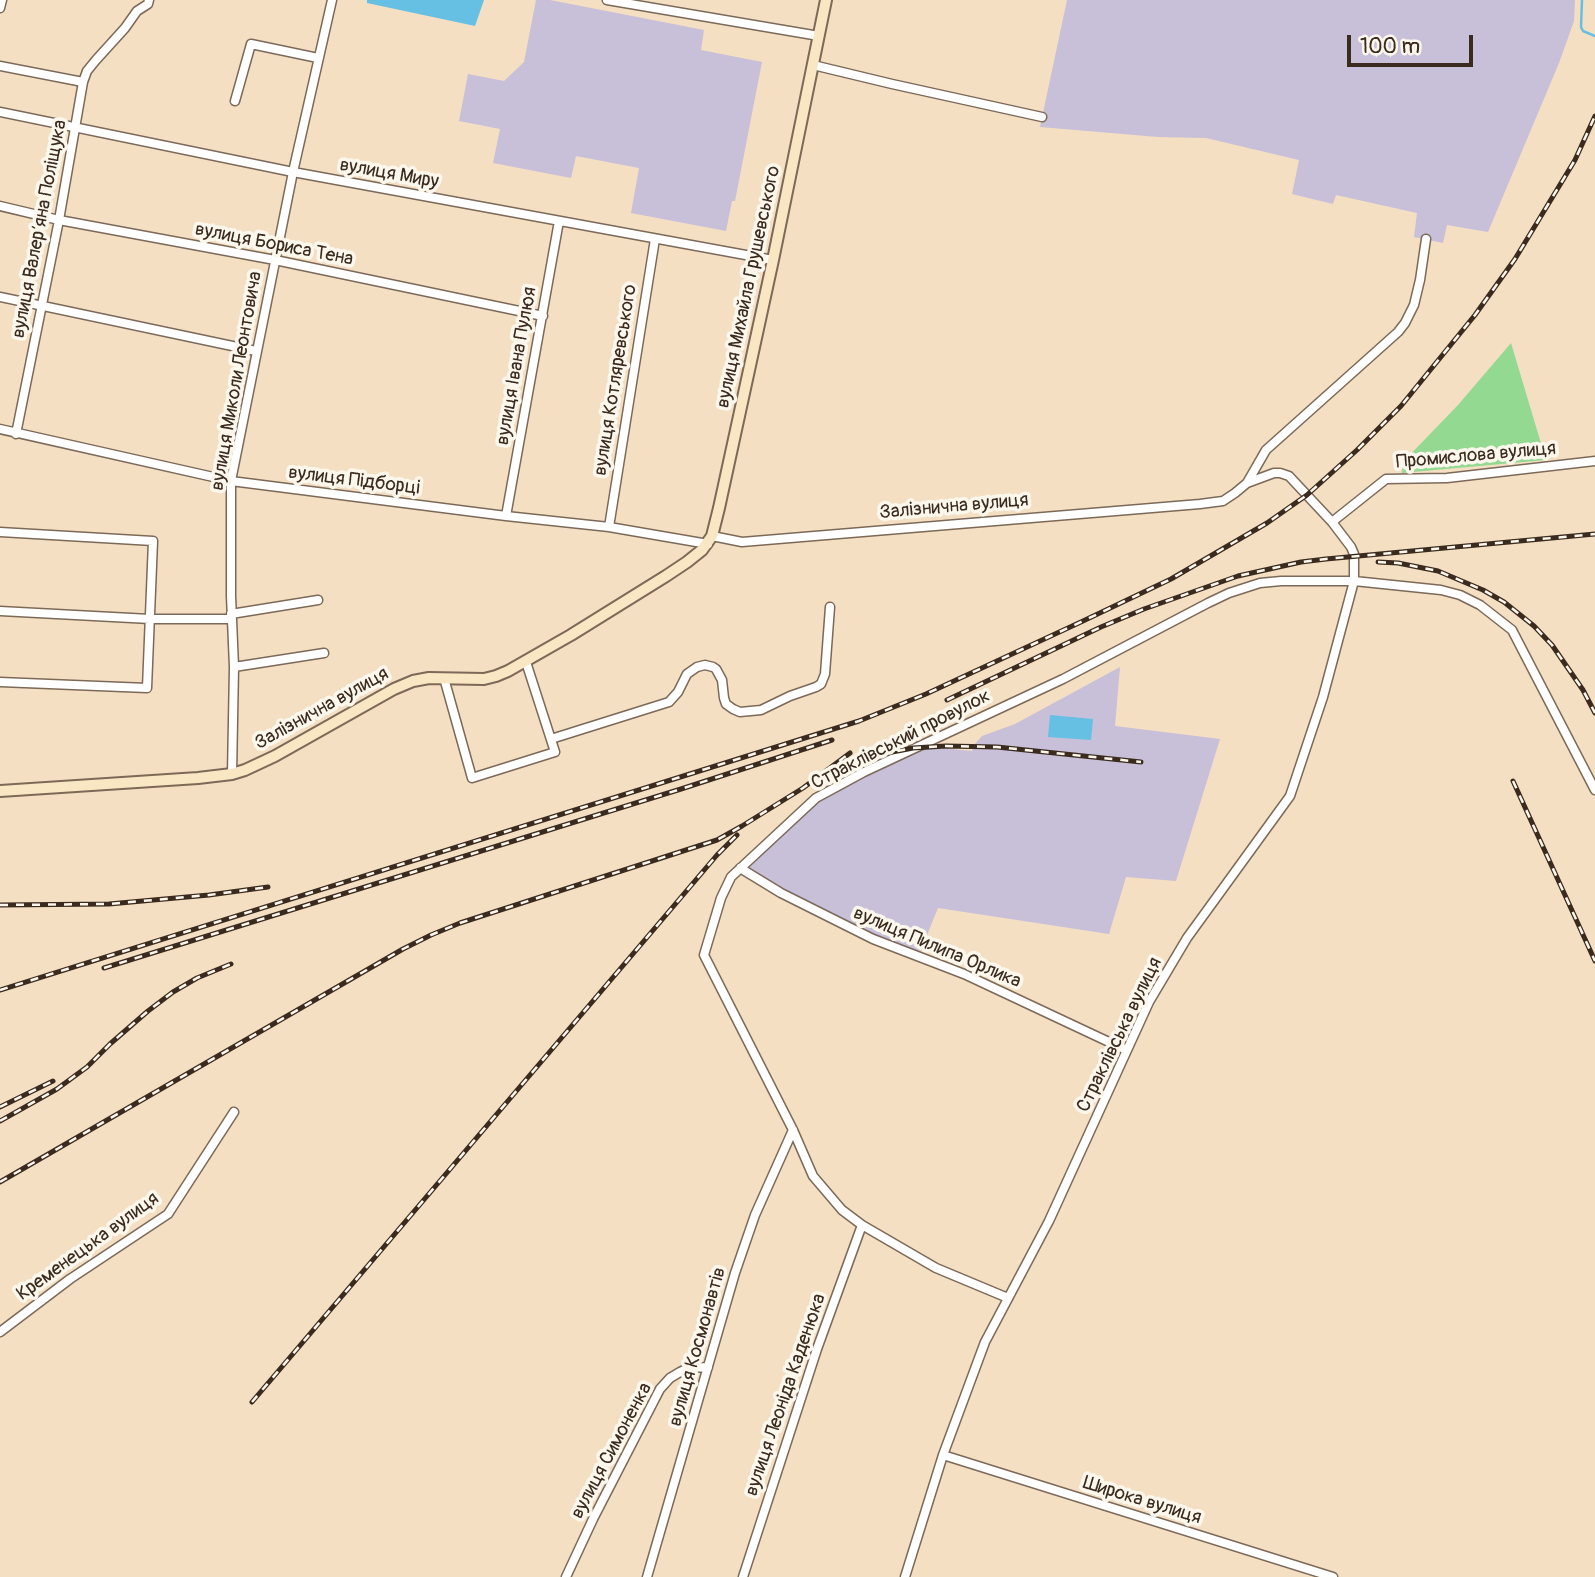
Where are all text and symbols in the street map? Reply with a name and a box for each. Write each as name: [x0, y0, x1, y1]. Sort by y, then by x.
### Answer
scale bar: [1350, 21, 1476, 65]
text: 100 m: [1360, 33, 1420, 60]
street label: вулиця Валерʼяна Поліщука: [8, 118, 72, 340]
street label: вулиця Миру: [338, 154, 440, 194]
street label: вулиця Михайла Грушевського: [712, 164, 786, 410]
street label: вулиця Бориса Тена: [193, 218, 355, 272]
street label: вулиця Миколи Леонтовича: [206, 270, 268, 492]
street label: вулиця Котляревського: [590, 283, 642, 477]
street label: вулиця Івана Пулюя: [492, 285, 542, 447]
street label: Промислова вулиця: [1395, 438, 1557, 474]
street label: вулиця Підборці: [287, 462, 421, 500]
street label: Залізнична вулиця: [879, 489, 1029, 525]
street label: Залізнична вулиця: [251, 663, 393, 755]
street label: Страклівський провулок: [808, 685, 994, 795]
street label: вулиця Пилипа Орлика: [850, 902, 1024, 994]
street label: Страклівська вулиця: [1073, 954, 1167, 1116]
street label: Кременецька вулиця: [12, 1188, 164, 1306]
street label: вулиця Космонавтів: [664, 1265, 732, 1429]
street label: вулиця Леоніда Каденюка: [741, 1291, 831, 1499]
street label: вулиця Симоненка: [567, 1379, 657, 1523]
street label: Широка вулиця: [1080, 1472, 1204, 1530]

